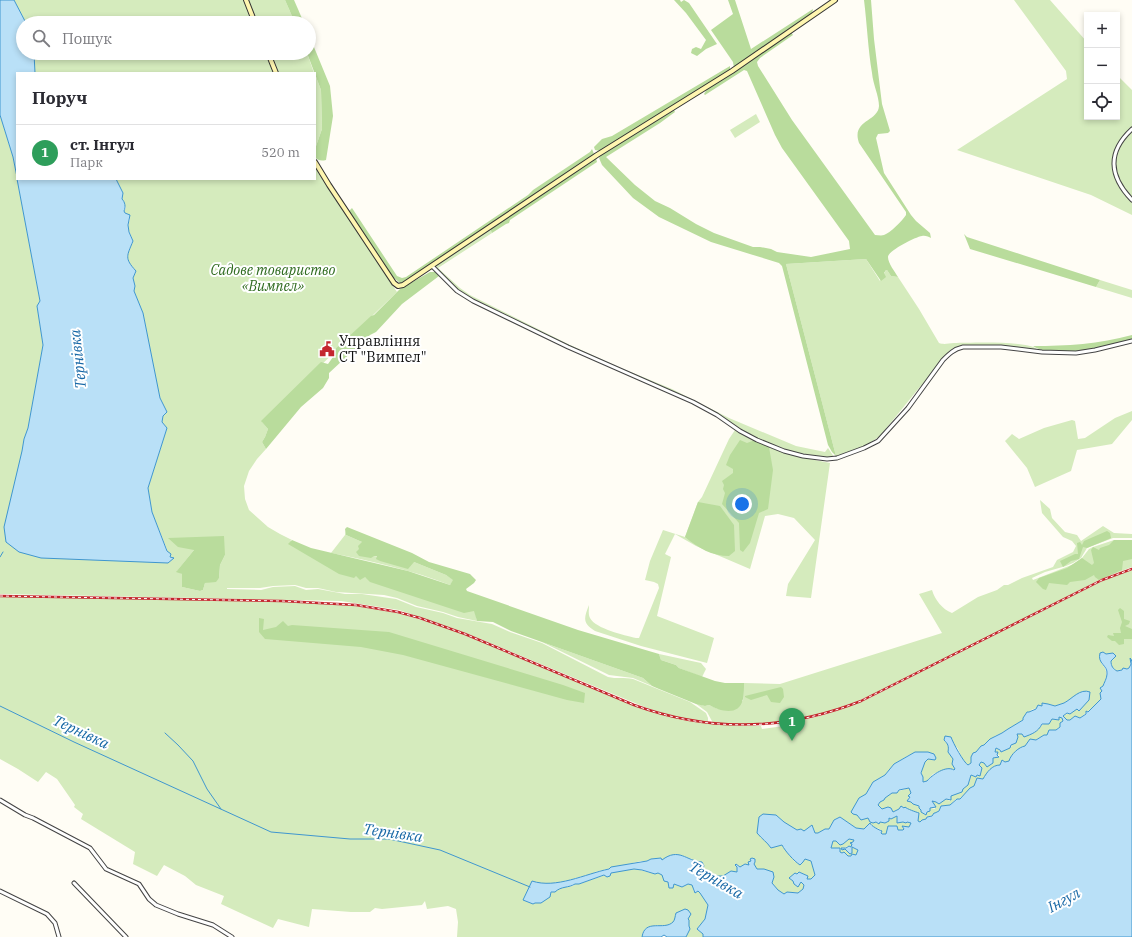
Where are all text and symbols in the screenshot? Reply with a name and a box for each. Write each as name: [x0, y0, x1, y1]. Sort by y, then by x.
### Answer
map controls: [1084, 12, 1120, 120]
button: +: [1084, 12, 1120, 48]
search box: [16, 16, 316, 60]
icon: search: [30, 27, 52, 49]
text: Пошук: [62, 29, 112, 48]
button: −: [1084, 48, 1120, 84]
button: locate: [1084, 84, 1120, 120]
text: Поруч: [32, 87, 87, 109]
text: ст. Інгул: [70, 135, 134, 154]
text: 1: [41, 144, 49, 161]
text: 520 m: [261, 144, 300, 161]
text: Парк: [70, 154, 103, 171]
park label: Садове товариство «Вимпел»: [210, 261, 336, 295]
water label: Тернівка: [65, 328, 90, 390]
place label: Управління СТ "Вимпел": [339, 332, 426, 366]
public building icon: Управління СТ "Вимпел": [318, 340, 336, 358]
your location: [732, 494, 752, 514]
pin: 1: [779, 708, 805, 741]
water label: Тернівка: [50, 710, 113, 753]
water label: Тернівка: [362, 819, 425, 846]
water label: Тернівка: [686, 856, 748, 903]
water label: Інгул: [1043, 883, 1084, 917]

